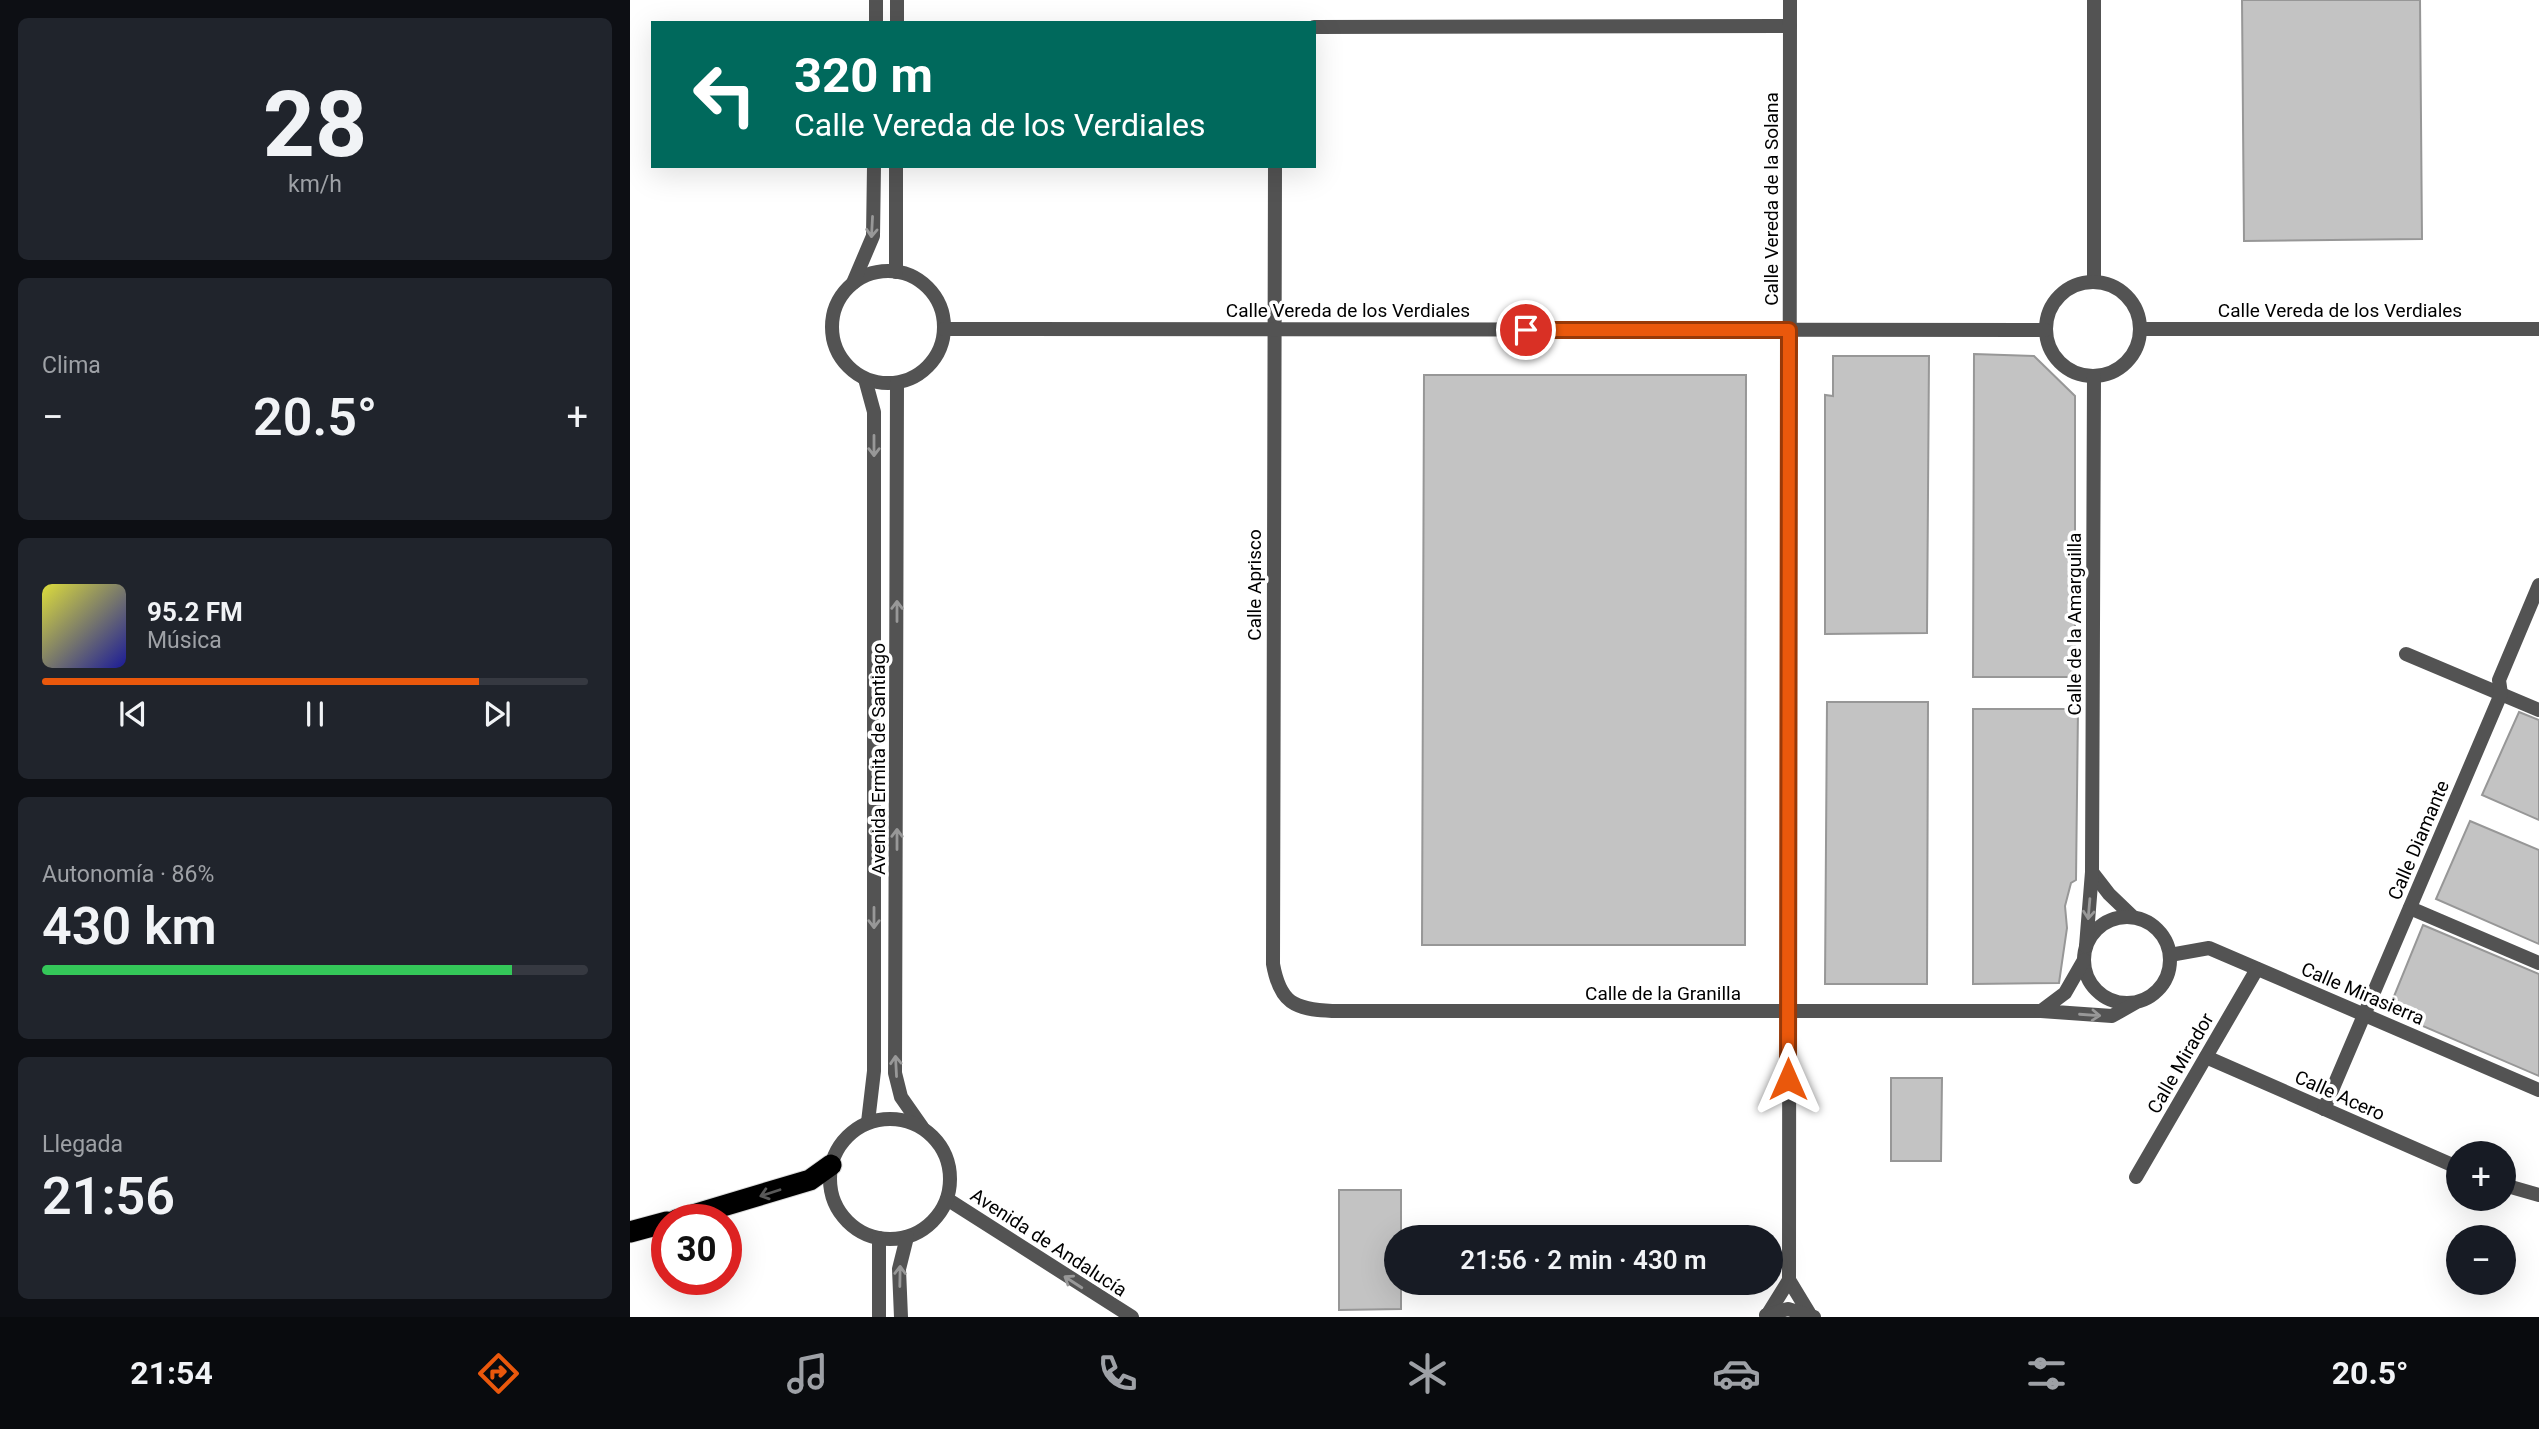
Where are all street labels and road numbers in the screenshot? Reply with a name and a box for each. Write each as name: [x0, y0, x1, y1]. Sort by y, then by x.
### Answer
street label: Calle Vereda de la Solana: [1760, 92, 1783, 306]
street label: Calle Vereda de los Verdiales: [1226, 299, 1470, 322]
street label: Calle Vereda de los Verdiales: [2218, 299, 2462, 322]
street label: Calle Aprisco: [1243, 529, 1266, 641]
street label: Calle de la Amarguilla: [2063, 533, 2086, 715]
street label: Avenida Ermita de Santiago: [867, 643, 890, 875]
street label: Calle Diamante: [2383, 777, 2454, 904]
street label: Calle Mirasierra: [2298, 957, 2428, 1030]
street label: Calle de la Granilla: [1585, 982, 1741, 1005]
street label: Calle Mirador: [2142, 1008, 2219, 1118]
street label: Calle Acero: [2291, 1065, 2388, 1126]
street label: Avenida de Andalucía: [966, 1183, 1131, 1301]

